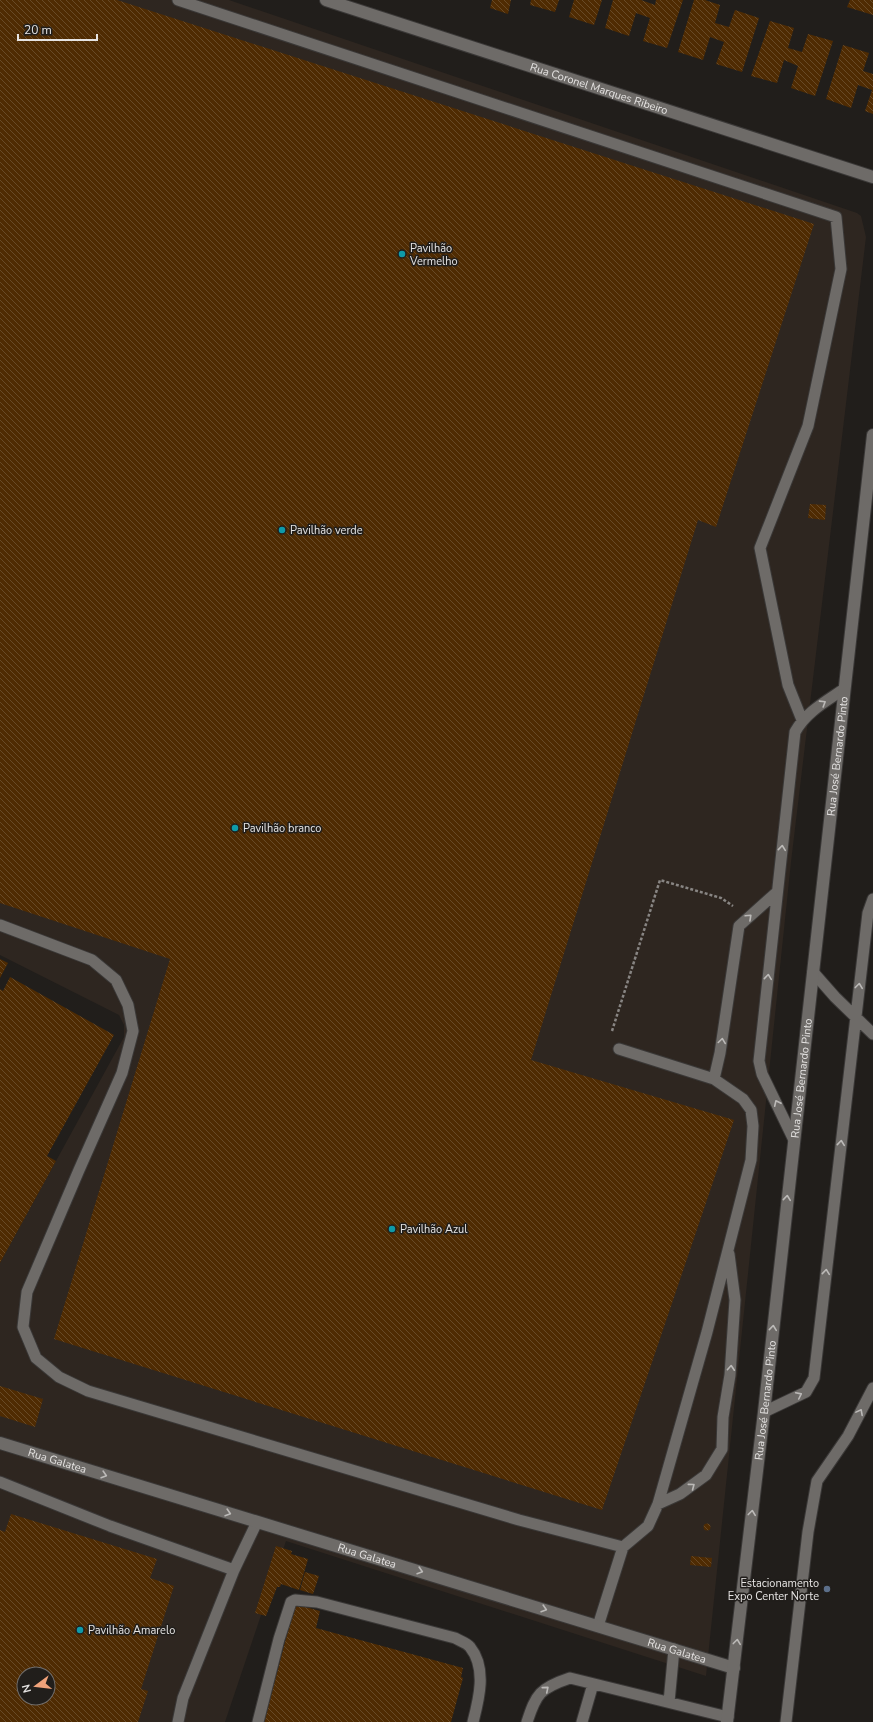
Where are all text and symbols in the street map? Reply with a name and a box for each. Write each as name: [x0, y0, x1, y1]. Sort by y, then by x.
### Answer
scale bar: [18, 16, 97, 42]
text: 20 m: [24, 22, 52, 38]
street label: Rua Coronel Marques Ribeiro: [528, 59, 670, 118]
place label: Pavilhão Vermelho: [409, 241, 458, 269]
marker: Pavilhão Vermelho: [397, 249, 407, 259]
place label: Pavilhão verde: [290, 523, 363, 538]
marker: Pavilhão verde: [277, 525, 287, 535]
street label: Rua José Bernardo Pinto: [823, 696, 851, 817]
one-way arrow: [819, 700, 826, 708]
place label: Pavilhão branco: [243, 821, 321, 836]
marker: Pavilhão branco: [230, 823, 240, 833]
one-way arrow: [777, 845, 786, 851]
one-way arrow: [744, 914, 752, 921]
one-way arrow: [763, 974, 772, 980]
one-way arrow: [854, 983, 863, 989]
street label: Rua José Bernardo Pinto: [787, 1018, 815, 1139]
one-way arrow: [717, 1038, 726, 1044]
one-way arrow: [774, 1099, 782, 1107]
one-way arrow: [836, 1140, 845, 1146]
one-way arrow: [782, 1195, 791, 1201]
place label: Pavilhão Azul: [400, 1222, 468, 1237]
marker: Pavilhão Azul: [387, 1224, 397, 1234]
one-way arrow: [821, 1269, 830, 1275]
one-way arrow: [768, 1325, 777, 1331]
street label: Rua José Bernardo Pinto: [751, 1340, 779, 1461]
one-way arrow: [726, 1365, 735, 1371]
one-way arrow: [795, 1392, 802, 1400]
one-way arrow: [856, 1409, 863, 1416]
street label: Rua Galatea: [26, 1445, 89, 1477]
one-way arrow: [101, 1470, 108, 1479]
one-way arrow: [687, 1484, 694, 1491]
one-way arrow: [225, 1508, 232, 1517]
one-way arrow: [748, 1509, 757, 1516]
street label: Rua Galatea: [336, 1539, 398, 1572]
one-way arrow: [416, 1566, 423, 1575]
place label: Estacionamento Expo Center Norte: [728, 1576, 819, 1604]
marker: Estacionamento Expo Center Norte: [822, 1584, 832, 1594]
one-way arrow: [540, 1604, 547, 1613]
place label: Pavilhão Amarelo: [88, 1623, 175, 1638]
marker: Pavilhão Amarelo: [75, 1625, 85, 1635]
street label: Rua Galatea: [646, 1634, 708, 1667]
one-way arrow: [732, 1639, 741, 1645]
north arrow: [16, 1666, 56, 1706]
text: N: [19, 1683, 35, 1694]
one-way arrow: [541, 1687, 548, 1694]

